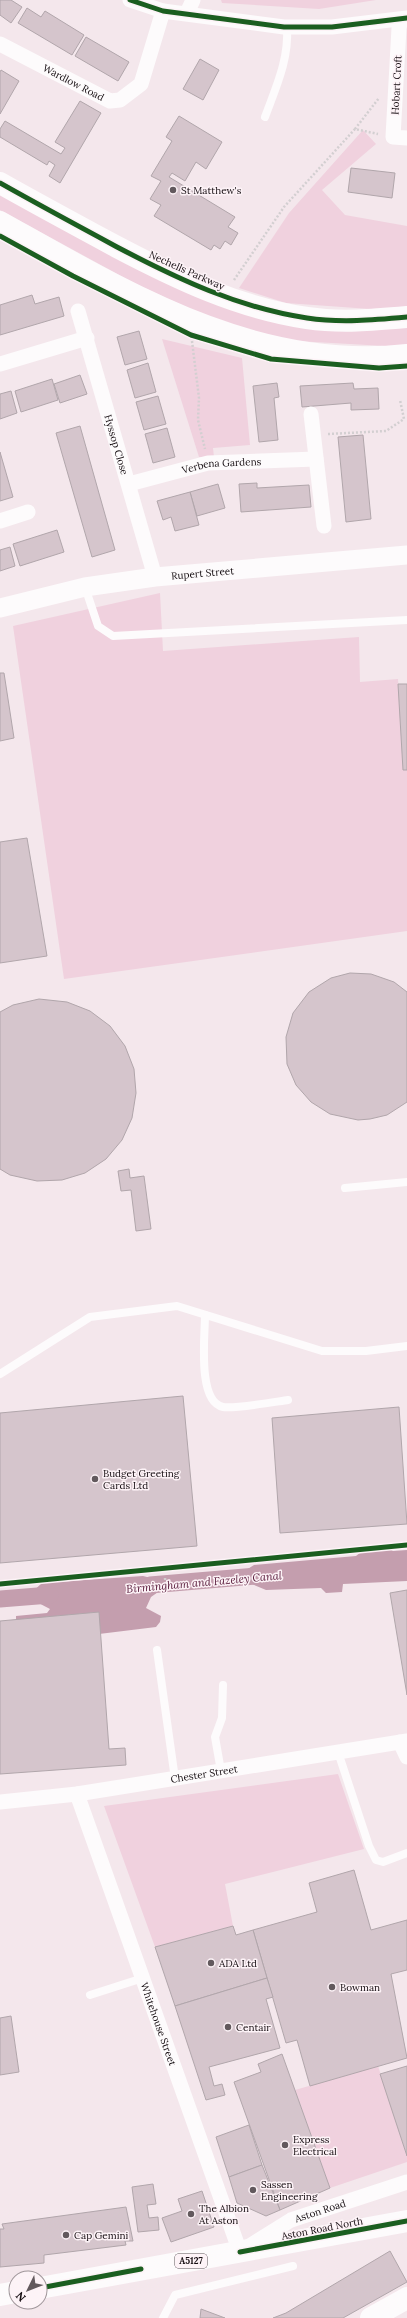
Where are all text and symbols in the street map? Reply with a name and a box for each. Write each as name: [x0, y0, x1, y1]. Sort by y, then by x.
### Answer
street label: Hobart Croft: [388, 55, 405, 115]
street label: Wardlow Road: [41, 61, 106, 104]
place label: St Matthew's: [181, 184, 242, 197]
marker: St Matthew's: [168, 185, 178, 195]
street label: Nechells Parkway: [147, 248, 227, 293]
street label: Hyssop Close: [101, 413, 131, 477]
street label: Verbena Gardens: [180, 455, 262, 477]
street label: Rupert Street: [171, 564, 235, 583]
place label: Budget Greeting Cards Ltd: [103, 1467, 180, 1492]
marker: Budget Greeting Cards Ltd: [90, 1474, 100, 1484]
water label: Birmingham and Fazeley Canal: [126, 1568, 282, 1596]
street label: Chester Street: [170, 1762, 239, 1786]
place label: ADA Ltd: [218, 1957, 257, 1970]
marker: ADA Ltd: [206, 1958, 216, 1968]
street label: Whitehouse Street: [138, 1981, 179, 2068]
place label: Bowman: [340, 1981, 380, 1994]
marker: Bowman: [327, 1982, 337, 1992]
place label: Centair: [236, 2021, 271, 2034]
marker: Centair: [223, 2022, 233, 2032]
place label: Express Electrical: [293, 2133, 337, 2158]
marker: Express Electrical: [280, 2140, 290, 2150]
place label: Sassen Engineering: [261, 2178, 318, 2203]
marker: Sassen Engineering: [248, 2185, 258, 2195]
street label: Aston Road: [292, 2197, 347, 2226]
place label: The Albion At Aston: [198, 2202, 249, 2227]
marker: The Albion At Aston: [186, 2209, 196, 2219]
street label: Aston Road North: [279, 2214, 364, 2243]
place label: Cap Gemini: [74, 2229, 129, 2242]
marker: Cap Gemini: [61, 2230, 71, 2240]
road number: A5127: [175, 2254, 207, 2268]
north arrow: [8, 2270, 48, 2310]
text: N: [12, 2289, 29, 2305]

